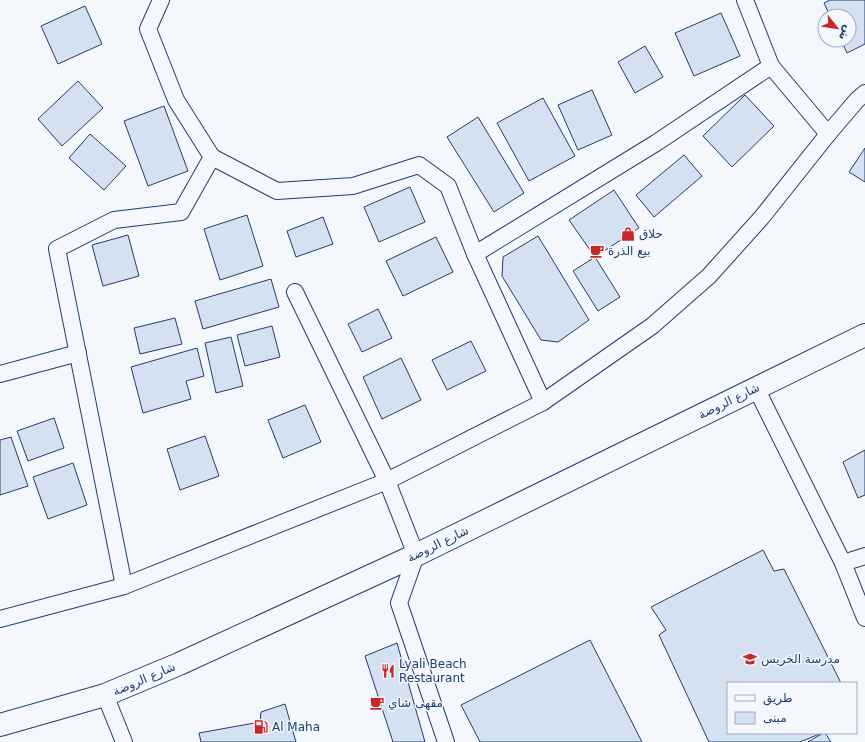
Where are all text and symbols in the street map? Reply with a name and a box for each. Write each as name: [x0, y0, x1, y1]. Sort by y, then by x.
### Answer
north arrow: [817, 8, 857, 48]
text: ش: [836, 23, 855, 43]
shop icon: حلاق: [620, 226, 636, 242]
place label: حلاق: [639, 227, 663, 241]
cafe icon: بيع الذرة: [589, 243, 605, 259]
place label: بيع الذرة: [608, 244, 651, 259]
street label: شارع الروضة: [696, 380, 762, 423]
street label: شارع الروضة: [405, 523, 471, 566]
school or university icon: مدرسة الخريس: [742, 651, 758, 667]
place label: مدرسة الخريس: [761, 652, 840, 667]
place label: Lyali Beach Restaurant: [399, 657, 467, 685]
street label: شارع الروضة: [111, 660, 178, 699]
restaurant icon: Lyali Beach Restaurant: [380, 663, 396, 679]
legend: [727, 682, 857, 734]
text: طريق: [763, 691, 793, 706]
cafe icon: مقهى شاي: [369, 695, 385, 711]
place label: مقهى شاي: [388, 696, 443, 710]
text: مبنى: [763, 711, 787, 725]
fuel station icon: Al Maha: [253, 719, 269, 735]
place label: Al Maha: [272, 720, 320, 734]

